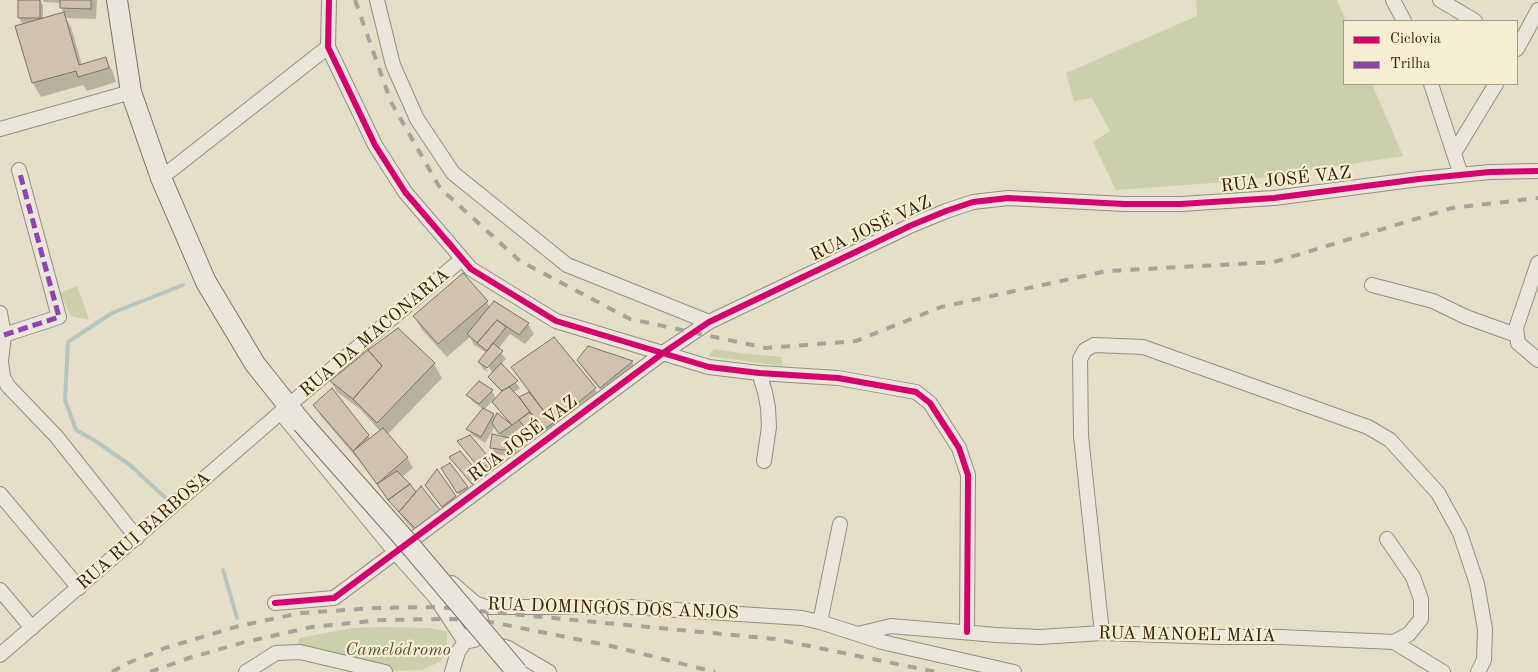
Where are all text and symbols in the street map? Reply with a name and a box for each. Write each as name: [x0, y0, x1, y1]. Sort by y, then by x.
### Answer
legend: [1343, 20, 1518, 85]
text: Ciclovia: [1390, 32, 1441, 47]
text: Trilha: [1390, 57, 1431, 72]
street label: RUA JOSÉ VAZ: [1220, 162, 1352, 198]
street label: RUA JOSÉ VAZ: [807, 192, 935, 266]
street label: RUA DA MACONARIA: [296, 264, 454, 402]
street label: RUA JOSÉ VAZ: [464, 391, 582, 487]
street label: RUA RUI BARBOSA: [73, 467, 215, 595]
street label: RUA DOMINGOS DOS ANJOS: [487, 594, 739, 624]
street label: RUA MANOEL MAIA: [1098, 623, 1276, 647]
park label: Camelódromo: [345, 639, 451, 661]

